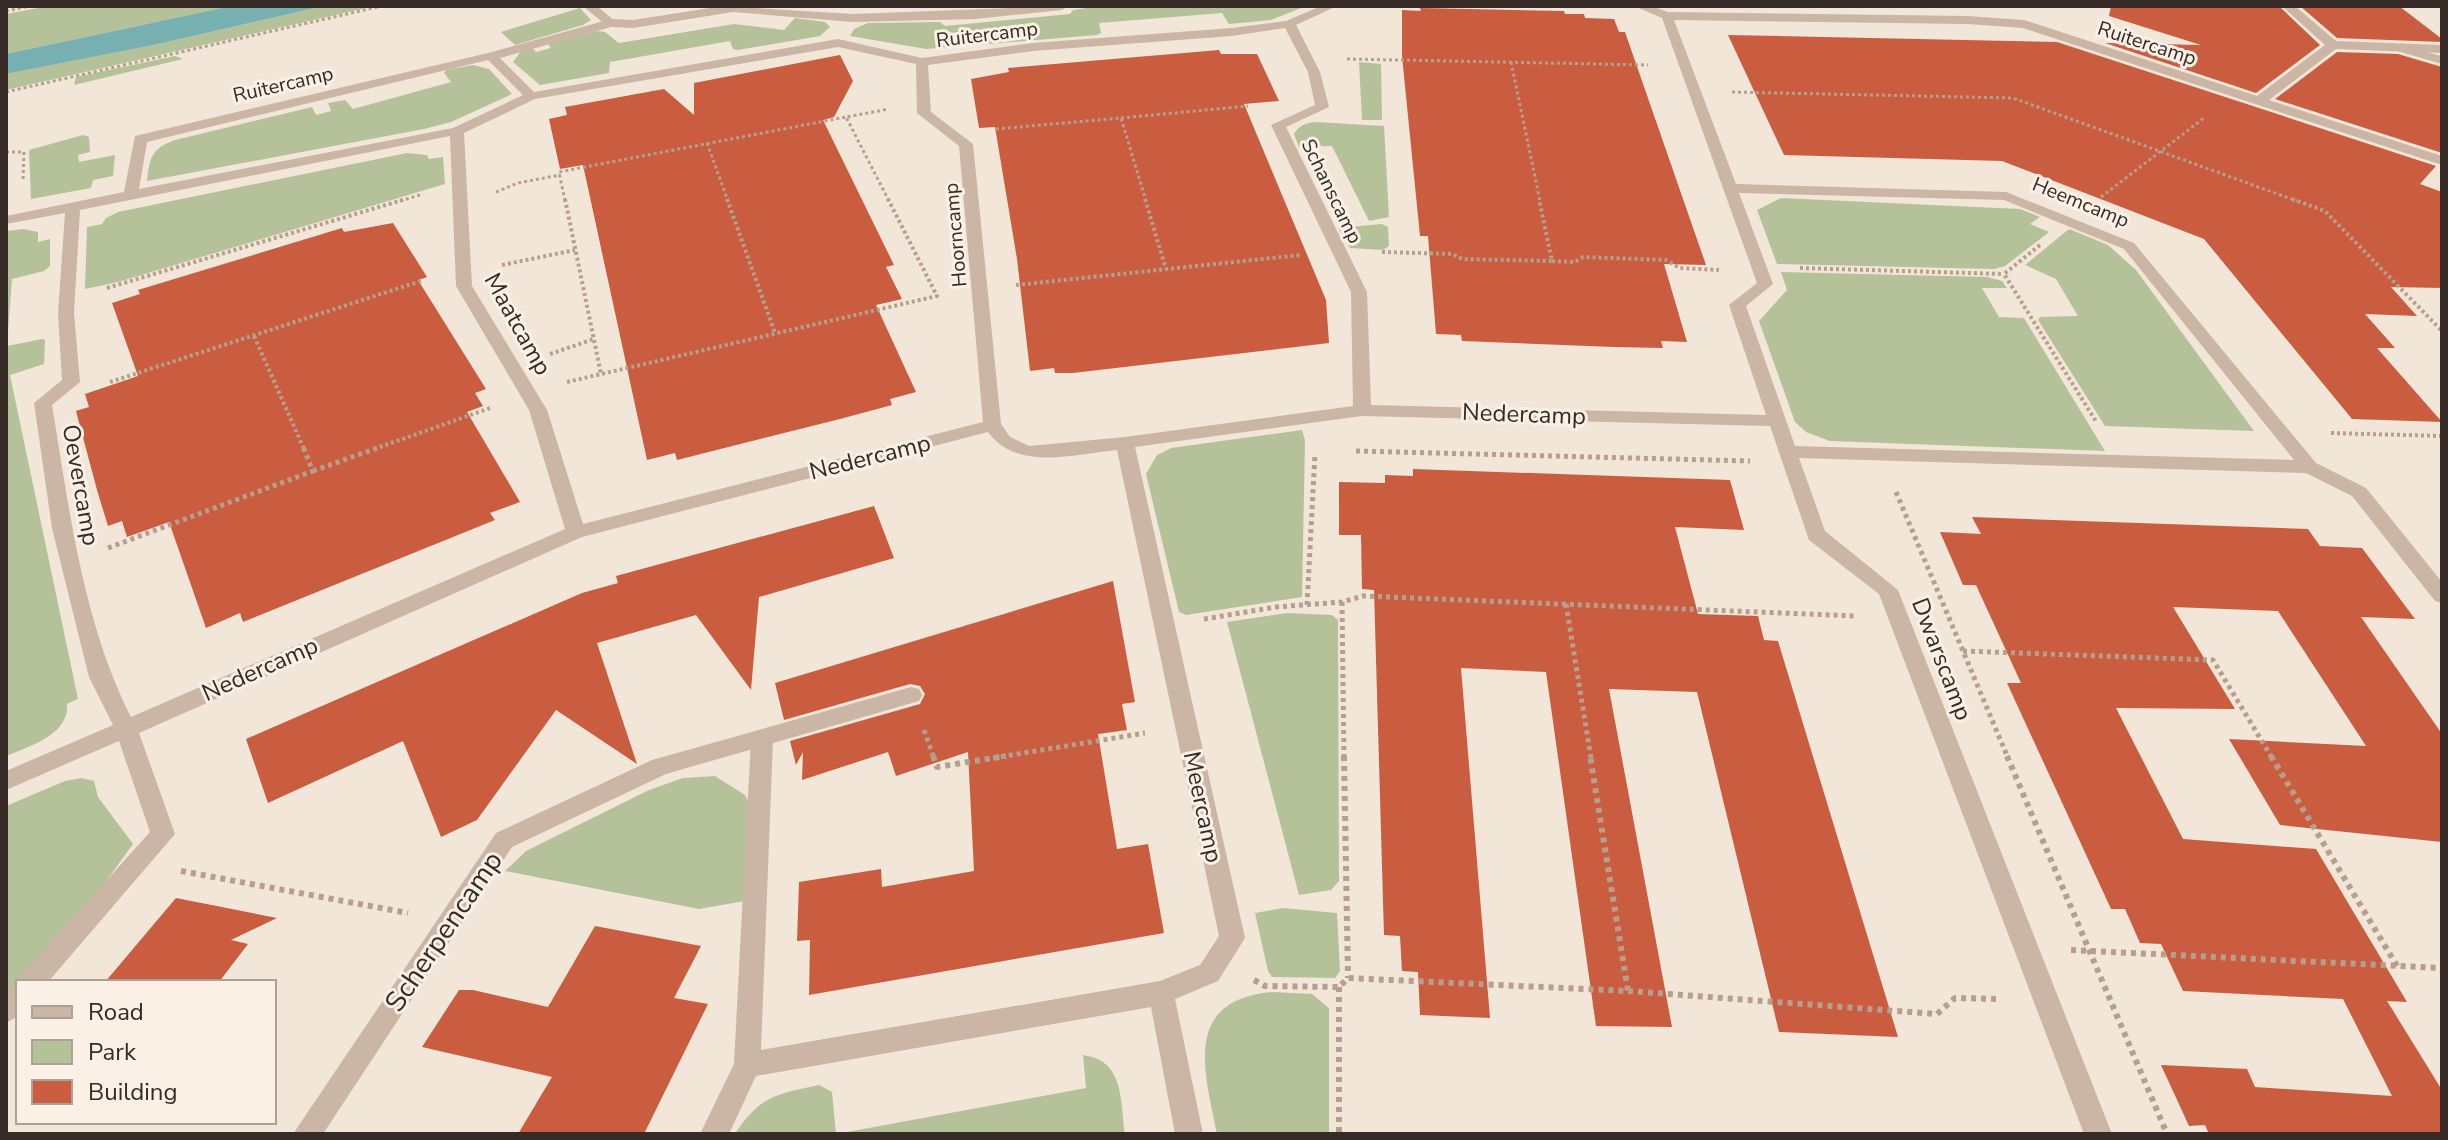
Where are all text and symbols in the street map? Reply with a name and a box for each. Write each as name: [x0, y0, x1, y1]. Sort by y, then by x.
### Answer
street label: Ruitercamp: [935, 15, 1040, 54]
street label: Ruitercamp: [2094, 15, 2200, 72]
street label: Ruitercamp: [230, 60, 336, 109]
street label: Schanscamp: [1295, 134, 1368, 248]
street label: Heemcamp: [2028, 171, 2133, 234]
street label: Hoorncamp: [937, 182, 974, 288]
street label: Maatcamp: [477, 267, 559, 381]
street label: Nedercamp: [1461, 396, 1587, 432]
street label: Oevercamp: [55, 422, 107, 548]
street label: Nedercamp: [806, 426, 934, 488]
street label: Dwarscamp: [1904, 593, 1980, 725]
street label: Nedercamp: [197, 629, 323, 709]
street label: Meercamp: [1176, 749, 1230, 865]
street label: Scherpencamp: [376, 844, 512, 1019]
legend: [16, 980, 276, 1124]
text: Road: [88, 996, 144, 1028]
text: Park: [88, 1036, 137, 1068]
text: Building: [88, 1076, 178, 1108]

